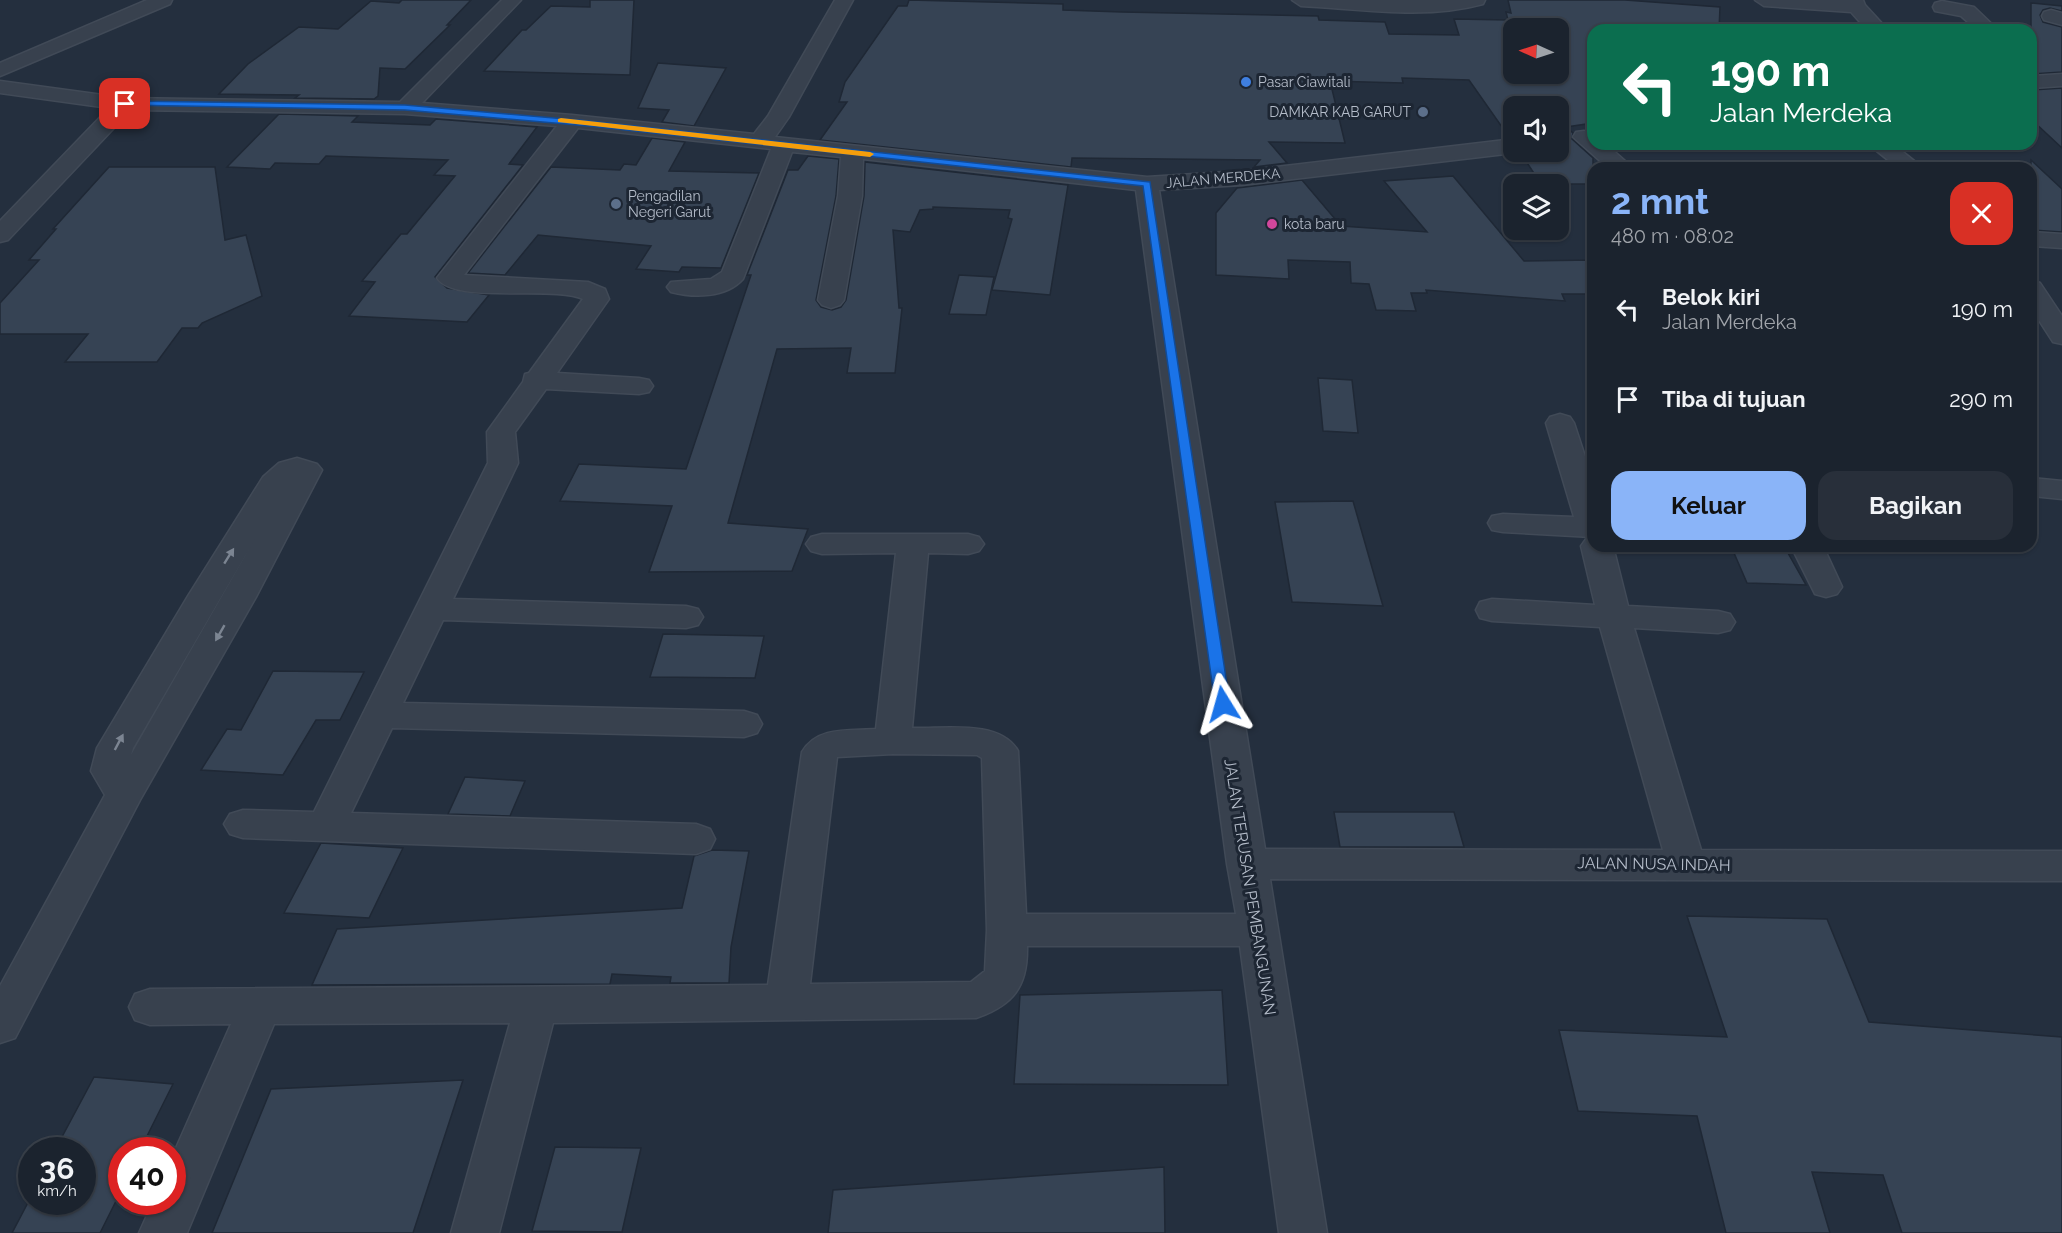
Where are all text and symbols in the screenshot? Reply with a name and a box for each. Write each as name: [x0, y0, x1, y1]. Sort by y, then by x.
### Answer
north arrow: [1503, 18, 1569, 84]
map controls: [1503, 18, 1569, 240]
text: 190 m: [1710, 47, 1830, 96]
icon: left: [1611, 48, 1689, 126]
place label: Pasar Ciawitali: [1258, 74, 1350, 90]
marker: Pasar Ciawitali: [1239, 75, 1253, 89]
pin: [99, 78, 150, 129]
icon: arrive: [108, 87, 141, 120]
button: sound: [1503, 96, 1569, 162]
text: Jalan Merdeka: [1710, 97, 1892, 128]
place label: DAMKAR KAB GARUT: [1269, 104, 1411, 120]
marker: DAMKAR KAB GARUT: [1416, 105, 1430, 119]
street label: JALAN MERDEKA: [1165, 165, 1281, 191]
button: layers: [1503, 174, 1569, 240]
text: 2 mnt: [1611, 180, 1709, 222]
button: close: [1950, 182, 2013, 245]
place label: Pengadilan Negeri Garut: [628, 188, 711, 220]
marker: Pengadilan Negeri Garut: [609, 197, 623, 211]
place label: kota baru: [1284, 216, 1345, 232]
marker: kota baru: [1265, 217, 1279, 231]
text: 480 m · 08:02: [1611, 224, 1734, 248]
text: Belok kiri: [1662, 284, 1760, 310]
icon: left: [1611, 293, 1644, 326]
text: 190 m: [1951, 296, 2013, 322]
text: Jalan Merdeka: [1662, 310, 1797, 334]
icon: arrive: [1611, 383, 1644, 416]
text: Tiba di tujuan: [1662, 386, 1805, 412]
text: 290 m: [1949, 386, 2013, 412]
button: Keluar: [1611, 471, 1806, 540]
button: Bagikan: [1818, 471, 2013, 540]
one-way arrow: [223, 548, 234, 564]
one-way arrow: [215, 625, 225, 642]
position arrow: [1191, 672, 1255, 736]
one-way arrow: [114, 734, 124, 751]
street label: JALAN TERUSAN PEMBANGUNAN: [1220, 757, 1280, 1017]
street label: JALAN NUSA INDAH: [1577, 853, 1731, 875]
speed limit sign: 40: [108, 1137, 186, 1215]
text: 36: [40, 1151, 74, 1186]
text: km/h: [37, 1182, 77, 1200]

